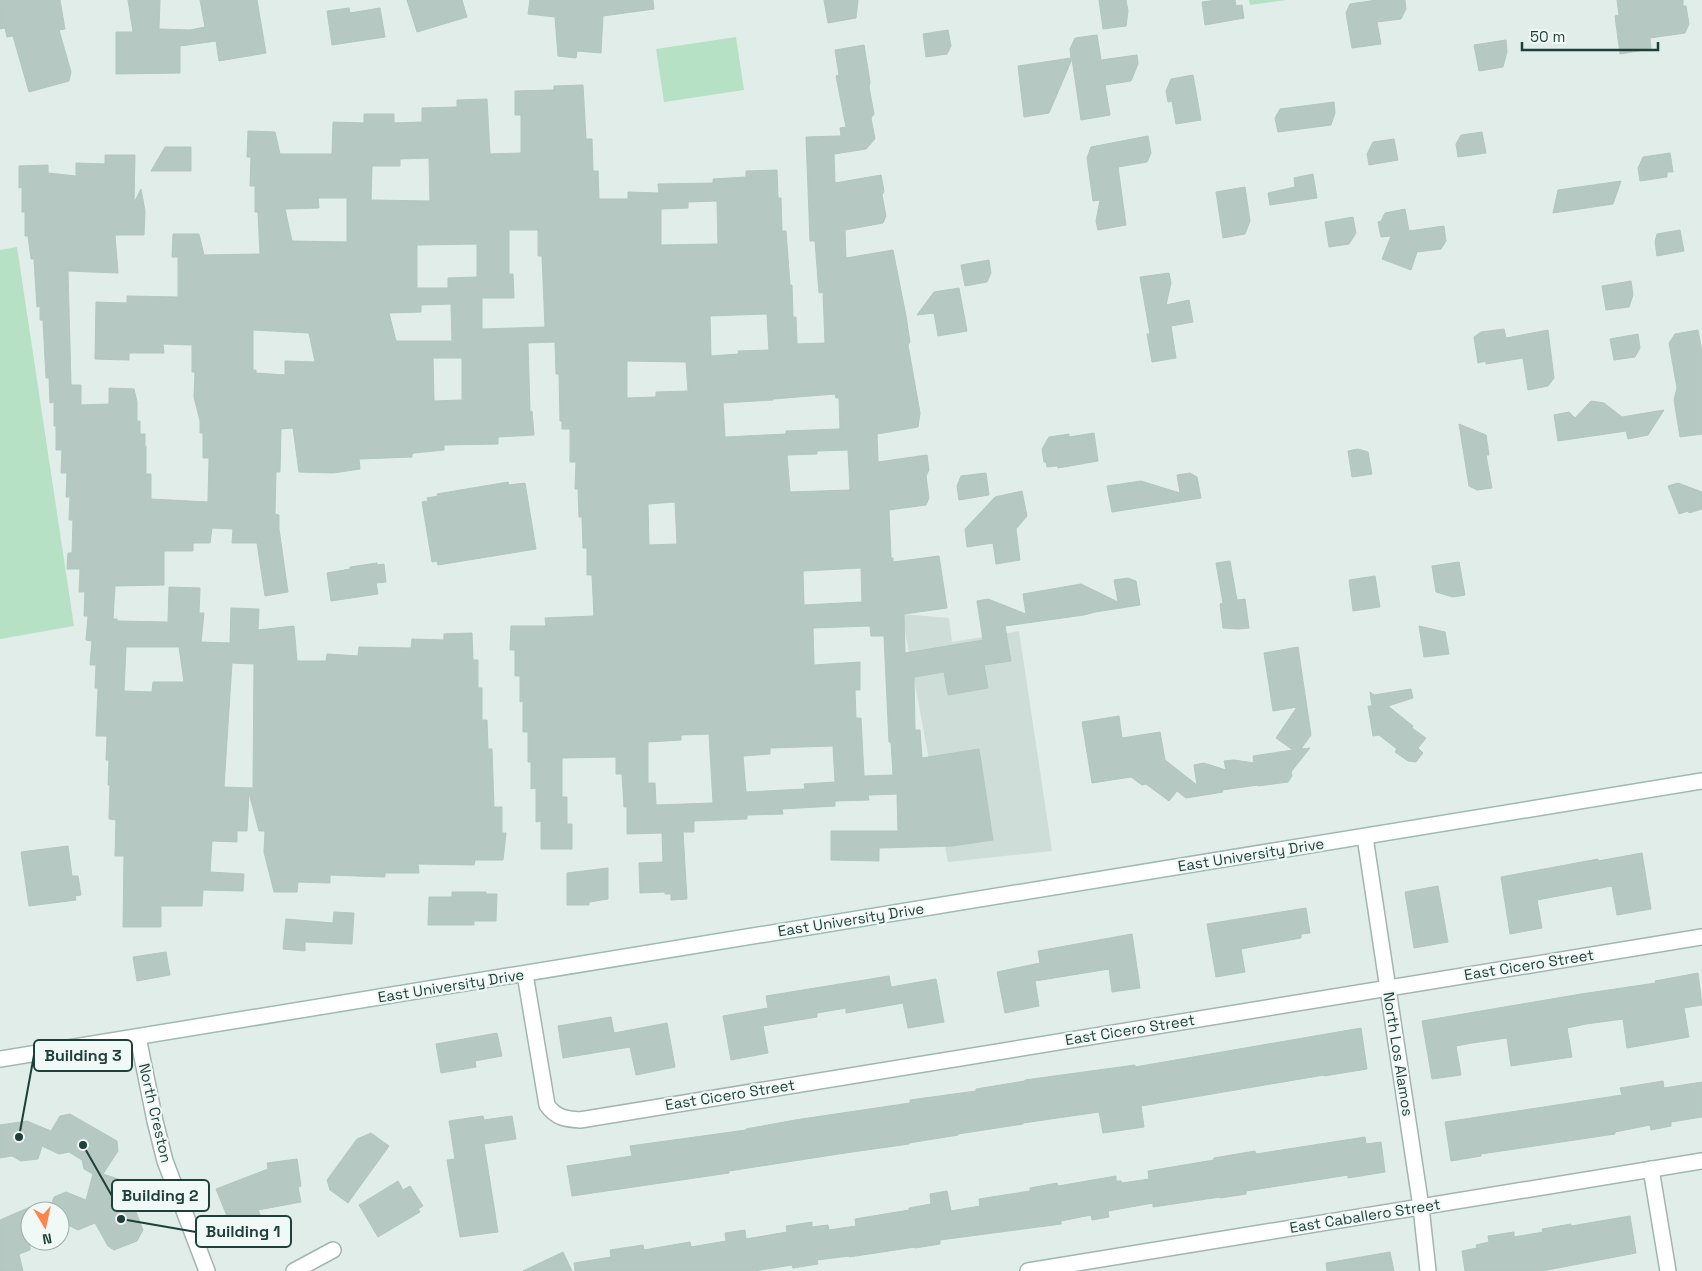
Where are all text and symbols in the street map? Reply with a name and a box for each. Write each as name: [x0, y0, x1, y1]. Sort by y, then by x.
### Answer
scale bar: [1522, 20, 1658, 52]
text: 50 m: [1530, 27, 1565, 46]
street label: East University Drive: [1176, 834, 1326, 875]
street label: East University Drive: [776, 899, 926, 940]
street label: East Cicero Street: [1463, 945, 1595, 984]
street label: East University Drive: [376, 965, 526, 1006]
street label: North Los Alamos: [1379, 990, 1418, 1118]
street label: East Cicero Street: [1064, 1010, 1196, 1049]
callout: Building 3: [34, 1040, 132, 1071]
text: Building 3: [44, 1045, 122, 1066]
street label: North Creston: [135, 1061, 176, 1165]
street label: East Cicero Street: [664, 1075, 796, 1114]
callout: Building 2: [112, 1180, 209, 1211]
text: Building 2: [121, 1185, 199, 1206]
street label: East Caballero Street: [1288, 1194, 1442, 1237]
north arrow: [20, 1201, 70, 1251]
callout: Building 1: [196, 1216, 291, 1247]
text: Building 1: [206, 1221, 280, 1242]
text: N: [41, 1229, 53, 1248]

